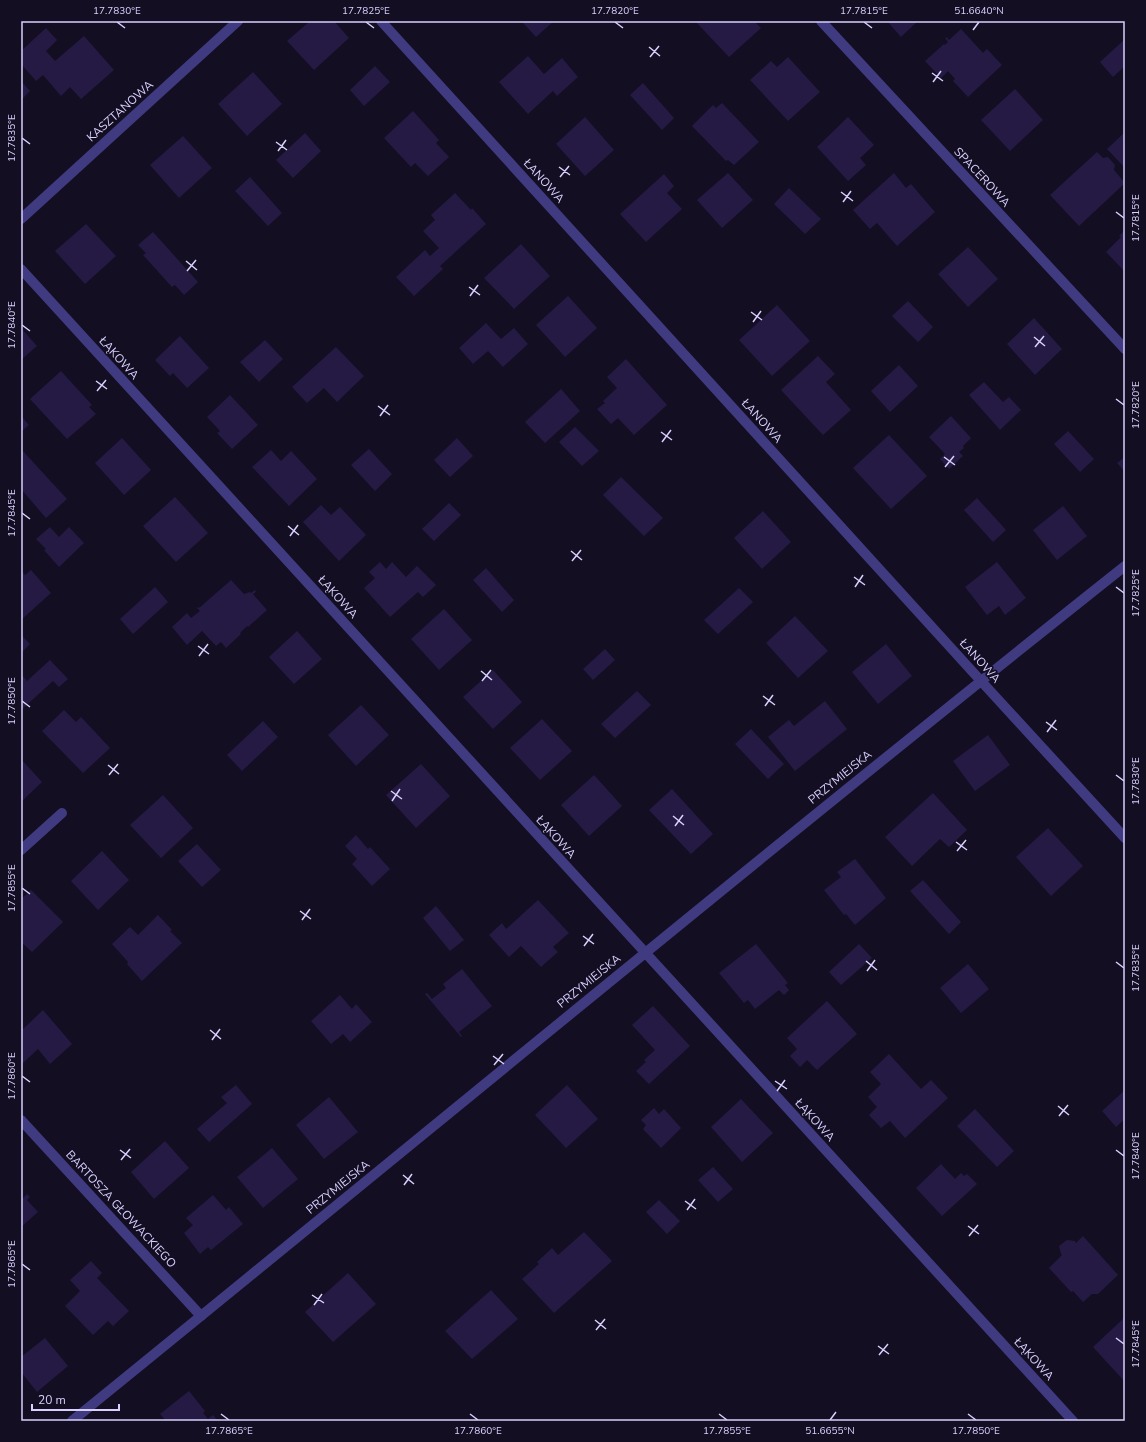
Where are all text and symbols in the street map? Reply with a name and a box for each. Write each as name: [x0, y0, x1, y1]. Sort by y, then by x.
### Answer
text: 17.7830°E: [93, 4, 141, 18]
text: 17.7825°E: [342, 4, 390, 18]
text: 17.7820°E: [591, 4, 639, 18]
text: 17.7815°E: [840, 4, 888, 18]
text: 51.6640°N: [954, 4, 1004, 18]
street label: KASZTANOWA: [83, 77, 157, 145]
text: 17.7835°E: [5, 114, 19, 162]
street label: SPACEROWA: [950, 144, 1014, 210]
street label: ŁANOWA: [519, 155, 568, 207]
text: 17.7815°E: [1129, 194, 1143, 242]
text: 17.7840°E: [5, 301, 19, 349]
street label: ŁĄKOWA: [95, 332, 143, 383]
text: 17.7820°E: [1129, 381, 1143, 429]
street label: ŁANOWA: [737, 395, 786, 447]
text: 17.7845°E: [5, 489, 19, 537]
text: 17.7825°E: [1129, 569, 1143, 617]
street label: ŁĄKOWA: [314, 571, 362, 622]
street label: ŁANOWA: [955, 635, 1004, 687]
text: 17.7850°E: [5, 677, 19, 725]
street label: PRZYMIEJSKA: [805, 746, 875, 808]
text: 17.7830°E: [1129, 757, 1143, 805]
street label: ŁĄKOWA: [532, 811, 580, 862]
text: 17.7855°E: [5, 864, 19, 912]
text: 17.7835°E: [1129, 944, 1143, 992]
street label: PRZYMIEJSKA: [554, 950, 624, 1012]
text: 17.7860°E: [5, 1052, 19, 1100]
street label: ŁĄKOWA: [791, 1094, 839, 1145]
text: 17.7840°E: [1129, 1132, 1143, 1180]
street label: BARTOSZA GŁOWACKIEGO: [62, 1147, 180, 1271]
street label: PRZYMIEJSKA: [303, 1156, 373, 1218]
text: 17.7865°E: [5, 1240, 19, 1288]
text: 17.7845°E: [1129, 1320, 1143, 1368]
street label: ŁĄKOWA: [1010, 1333, 1058, 1384]
scale bar: [32, 1386, 119, 1412]
text: 20 m: [38, 1392, 66, 1408]
text: 17.7865°E: [205, 1424, 253, 1438]
text: 17.7860°E: [454, 1424, 502, 1438]
text: 17.7855°E: [703, 1424, 751, 1438]
text: 51.6655°N: [805, 1424, 855, 1438]
text: 17.7850°E: [952, 1424, 1000, 1438]

